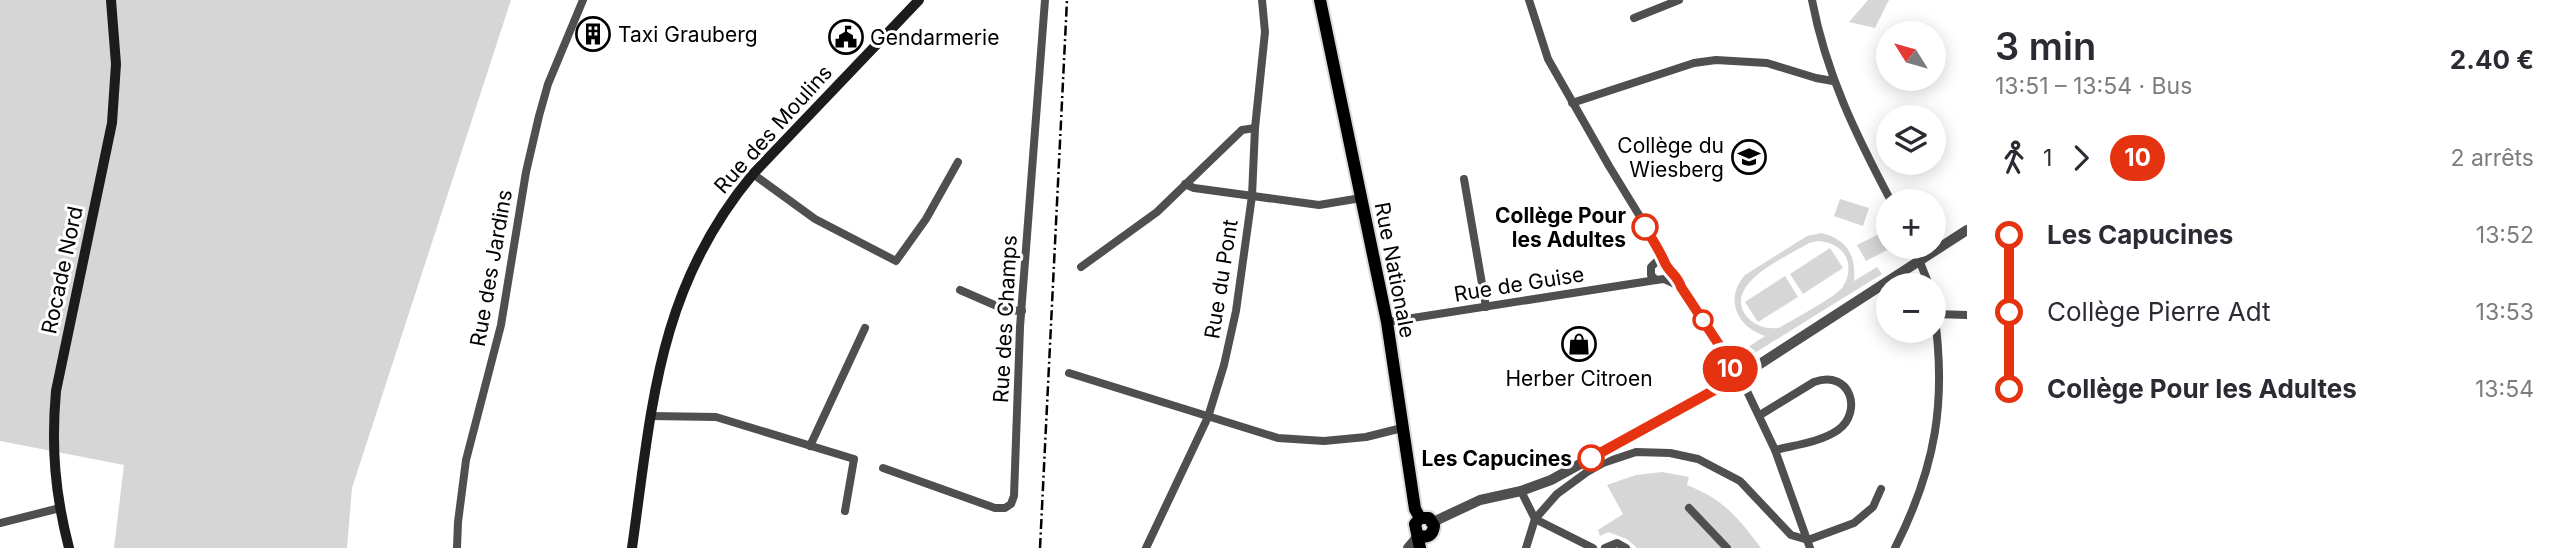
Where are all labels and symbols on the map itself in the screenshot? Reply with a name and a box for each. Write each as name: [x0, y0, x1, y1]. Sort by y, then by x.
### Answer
building icon: Taxi Grauberg: [574, 15, 612, 53]
public building icon: Gendarmerie: [827, 18, 865, 56]
north arrow: [1876, 21, 1946, 91]
place label: Taxi Grauberg: [618, 22, 758, 47]
place label: Gendarmerie: [870, 25, 999, 50]
street label: Rue des Moulins: [709, 60, 837, 198]
place label: Collège du Wiesberg: [1617, 133, 1724, 182]
school or university icon: Collège du Wiesberg: [1730, 138, 1768, 176]
street label: Rue des Jardins: [465, 188, 517, 348]
street label: Rue Nationale: [1370, 200, 1420, 340]
place label: Collège Pour les Adultes: [1495, 203, 1626, 252]
street label: Rocade Nord: [36, 204, 88, 336]
marker: Collège Pour les Adultes: [1632, 214, 1658, 240]
street label: Rue du Pont: [1199, 217, 1243, 340]
street label: Rue des Champs: [988, 234, 1022, 404]
street label: Rue de Guise: [1452, 261, 1586, 307]
unlabelled marker: [1693, 310, 1713, 330]
shop icon: Herber Citroen: [1560, 325, 1598, 363]
line badge: 10: [1698, 346, 1762, 392]
place label: Herber Citroen: [1505, 366, 1653, 391]
marker: Les Capucines: [1578, 445, 1604, 471]
place label: Les Capucines: [1421, 446, 1572, 471]

